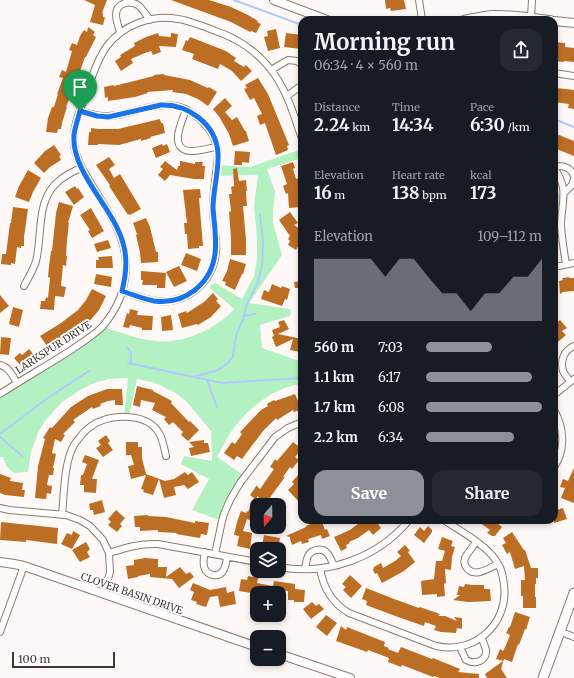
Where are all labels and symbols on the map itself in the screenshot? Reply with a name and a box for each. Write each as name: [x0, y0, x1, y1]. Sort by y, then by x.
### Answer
pin: [63, 70, 97, 111]
street label: LARKSPUR DRIVE: [13, 318, 94, 377]
north arrow: [250, 498, 286, 534]
street label: CLOVER BASIN DRIVE: [79, 570, 185, 617]
scale bar: [12, 650, 115, 669]

